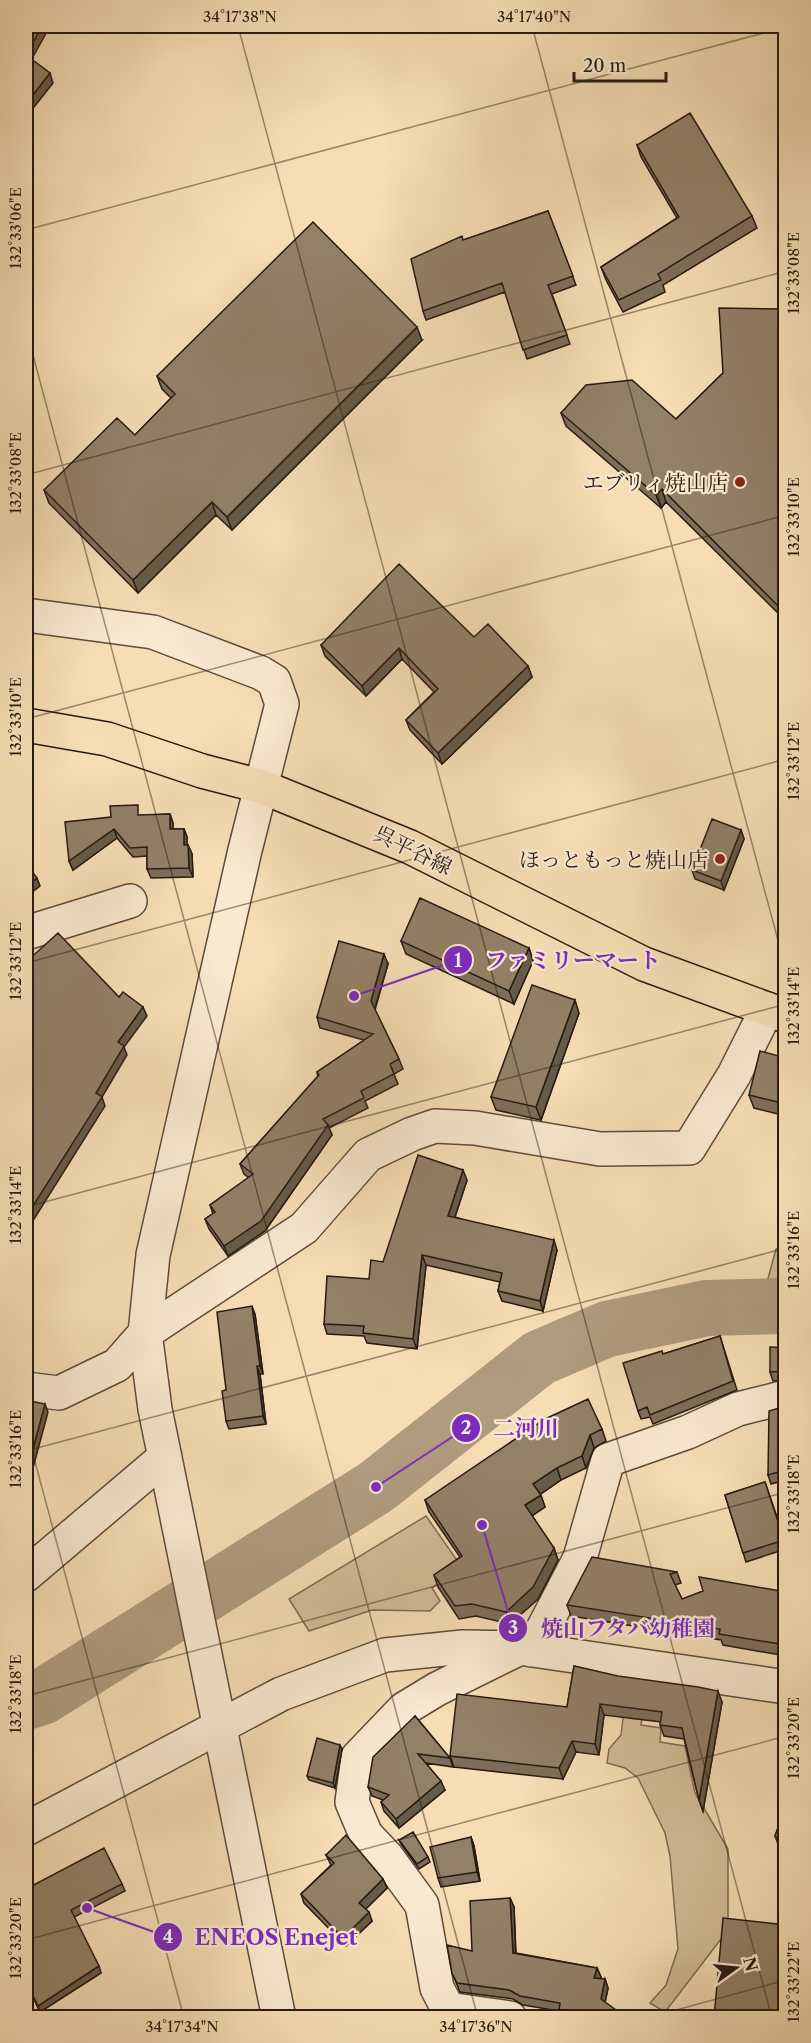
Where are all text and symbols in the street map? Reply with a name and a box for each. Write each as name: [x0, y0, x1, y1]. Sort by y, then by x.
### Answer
text: 34°17'38"N: [203, 7, 277, 26]
text: 34°17'40"N: [497, 7, 571, 26]
scale bar: [574, 45, 666, 83]
text: 20 m: [583, 55, 627, 77]
text: 132°33'06"E: [6, 187, 25, 269]
text: 132°33'08"E: [784, 232, 803, 314]
text: 132°33'08"E: [6, 432, 25, 514]
place label: エブリィ焼山店: [583, 470, 728, 495]
marker: エブリィ焼山店: [733, 475, 747, 489]
text: 132°33'10"E: [784, 477, 803, 557]
text: 132°33'10"E: [6, 677, 25, 757]
text: 132°33'12"E: [784, 722, 803, 800]
street label: 呉平谷線: [370, 820, 456, 880]
place label: ほっともっと焼山店: [519, 847, 708, 872]
marker: ほっともっと焼山店: [713, 852, 727, 866]
text: 132°33'12"E: [6, 922, 25, 1000]
callout: ファミリーマート: [443, 940, 673, 980]
text: ファミリーマート: [485, 947, 661, 974]
text: 1: [454, 950, 462, 972]
text: 132°33'14"E: [784, 967, 803, 1045]
text: 132°33'14"E: [6, 1166, 25, 1244]
text: 132°33'16"E: [784, 1211, 803, 1289]
callout: 二河川: [451, 1408, 571, 1448]
text: 132°33'16"E: [6, 1410, 25, 1488]
text: 二河川: [493, 1415, 559, 1442]
text: 2: [461, 1417, 471, 1439]
text: 132°33'18"E: [784, 1455, 803, 1534]
callout: 焼山フタバ幼稚園: [498, 1608, 728, 1648]
text: 焼山フタバ幼稚園: [541, 1615, 715, 1642]
text: 3: [508, 1617, 518, 1639]
text: 132°33'18"E: [6, 1655, 25, 1734]
text: 132°33'20"E: [784, 1697, 803, 1779]
text: 132°33'20"E: [6, 1897, 25, 1979]
callout: ENEOS Enejet: [153, 1917, 370, 1957]
text: ENEOS Enejet: [195, 1924, 358, 1951]
text: 4: [163, 1926, 173, 1948]
north arrow: [706, 1938, 766, 1998]
text: 132°33'22"E: [784, 1941, 803, 2023]
text: N: [739, 1955, 762, 1974]
text: 34°17'34"N: [145, 2017, 219, 2036]
text: 34°17'36"N: [439, 2017, 513, 2036]

